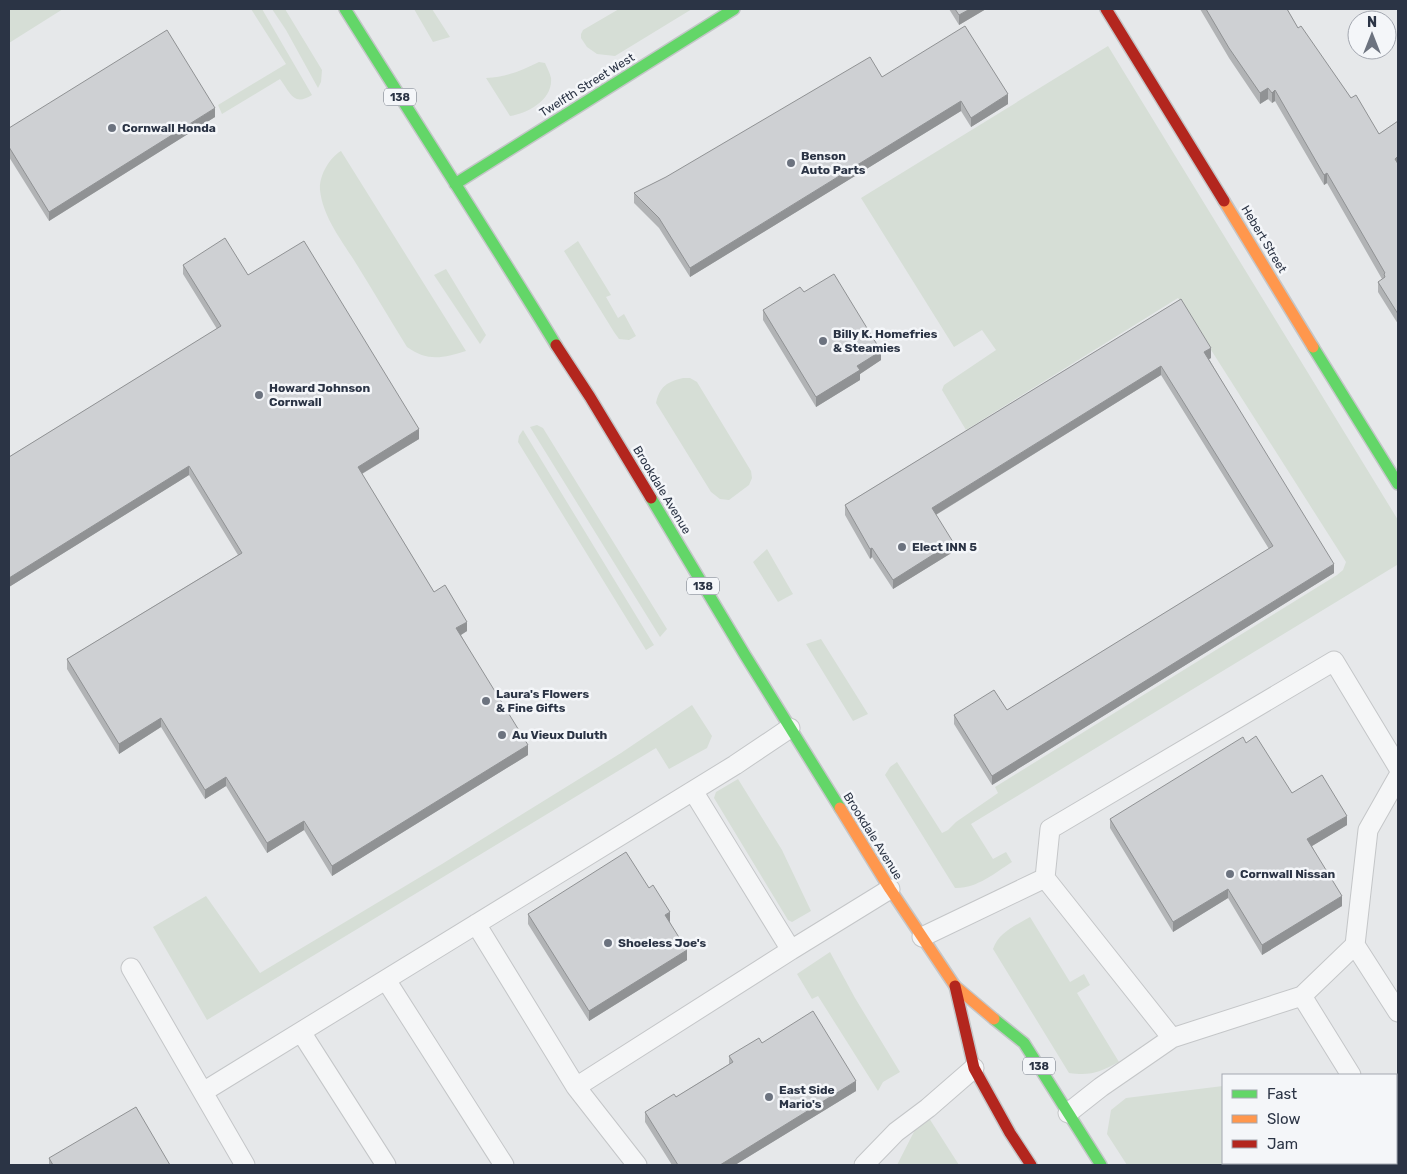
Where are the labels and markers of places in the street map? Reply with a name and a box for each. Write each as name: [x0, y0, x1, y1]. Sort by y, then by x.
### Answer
place label: Cornwall Honda: [122, 121, 216, 135]
marker: Cornwall Honda: [106, 122, 118, 134]
place label: Benson Auto Parts: [801, 149, 866, 177]
marker: Benson Auto Parts: [785, 157, 797, 169]
place label: Billy K. Homefries & Steamies: [833, 327, 938, 355]
marker: Billy K. Homefries & Steamies: [817, 335, 829, 347]
place label: Howard Johnson Cornwall: [269, 381, 370, 409]
marker: Howard Johnson Cornwall: [253, 389, 265, 401]
place label: Elect INN 5: [912, 540, 977, 554]
marker: Elect INN 5: [896, 541, 908, 553]
place label: Laura's Flowers & Fine Gifts: [496, 687, 589, 715]
marker: Laura's Flowers & Fine Gifts: [480, 695, 492, 707]
place label: Au Vieux Duluth: [512, 728, 608, 742]
marker: Au Vieux Duluth: [496, 729, 508, 741]
place label: Cornwall Nissan: [1240, 867, 1336, 881]
marker: Cornwall Nissan: [1224, 868, 1236, 880]
place label: Shoeless Joe's: [618, 936, 707, 950]
marker: Shoeless Joe's: [602, 937, 614, 949]
place label: East Side Mario's: [779, 1083, 835, 1111]
marker: East Side Mario's: [763, 1091, 775, 1103]

